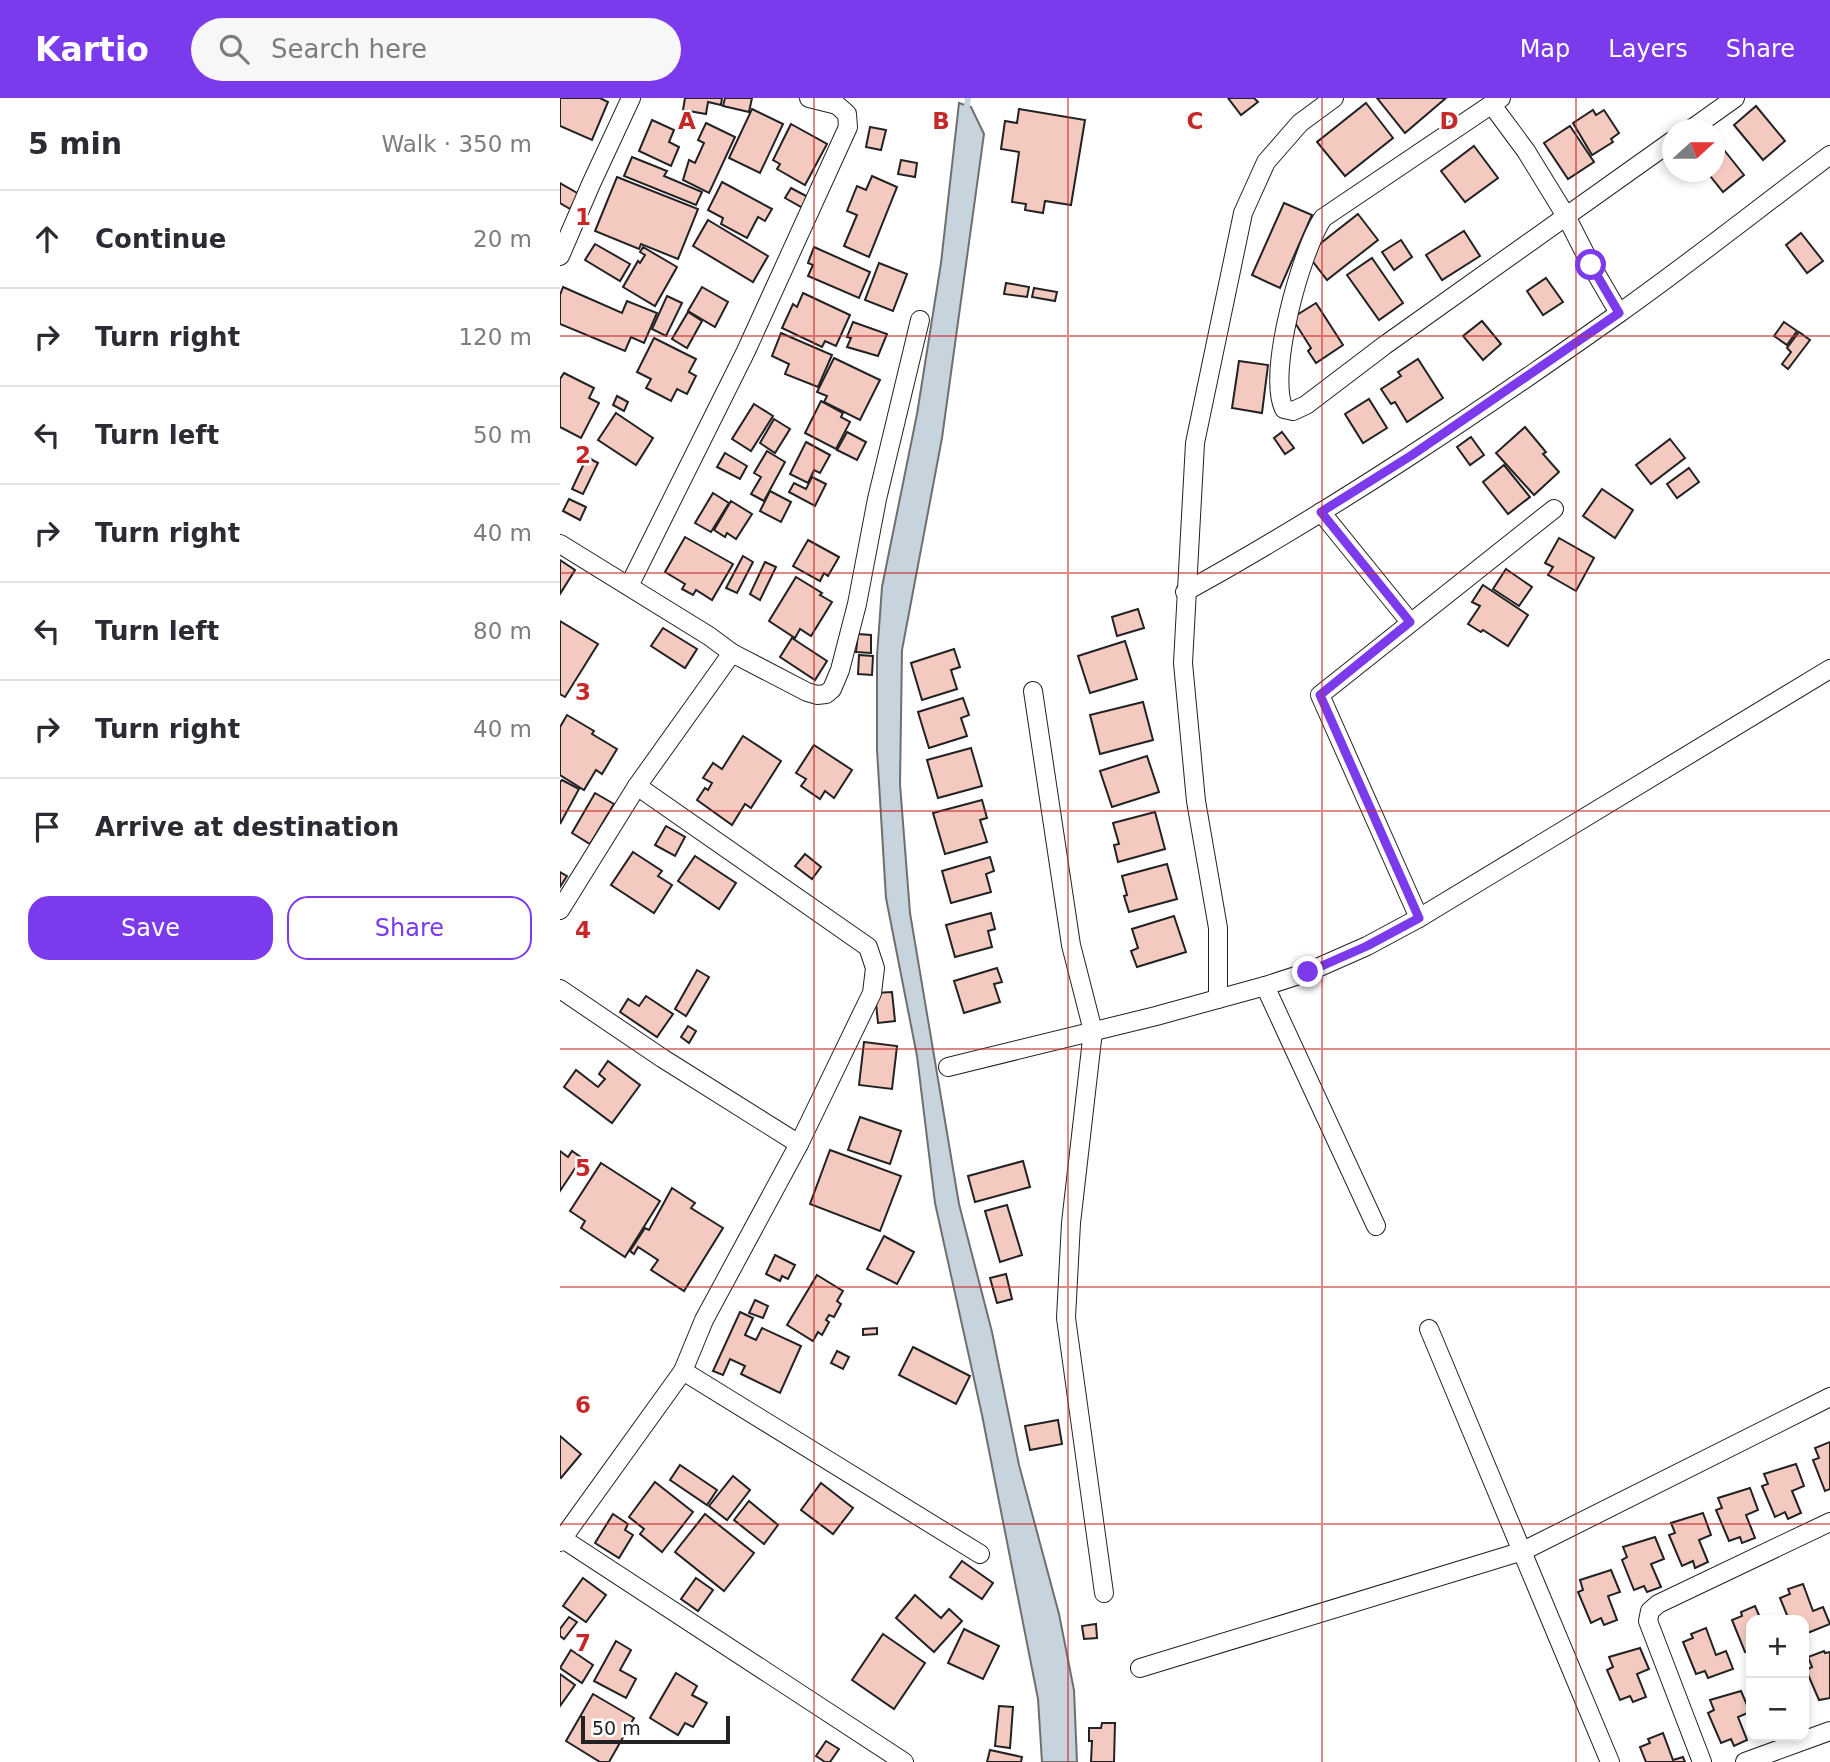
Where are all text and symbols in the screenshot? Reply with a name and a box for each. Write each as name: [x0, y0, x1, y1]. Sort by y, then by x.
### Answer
search box: [191, 18, 681, 81]
text: Kartio: [35, 30, 149, 69]
icon: search: [215, 30, 253, 68]
text: Search here: [271, 34, 427, 64]
text: Map: [1520, 35, 1570, 63]
text: Layers: [1608, 35, 1688, 63]
text: Share: [1726, 35, 1795, 63]
text: A: [678, 108, 696, 134]
text: B: [932, 108, 950, 134]
text: C: [1187, 108, 1203, 134]
text: D: [1439, 108, 1459, 134]
north arrow: [1662, 119, 1725, 182]
text: 5 min: [28, 126, 122, 161]
text: Walk · 350 m: [381, 131, 532, 157]
text: 1: [575, 204, 591, 230]
icon: ahead: [28, 220, 66, 258]
text: Continue: [95, 224, 226, 254]
text: 20 m: [473, 226, 532, 252]
route start: [1575, 249, 1606, 280]
icon: right: [28, 318, 66, 356]
text: Turn right: [95, 322, 240, 352]
text: 120 m: [458, 324, 532, 350]
icon: left: [28, 416, 66, 454]
text: Turn left: [95, 420, 219, 450]
text: 50 m: [473, 422, 532, 448]
text: 2: [575, 442, 591, 468]
icon: right: [28, 514, 66, 552]
text: Turn right: [95, 518, 240, 548]
text: 40 m: [473, 520, 532, 546]
icon: left: [28, 612, 66, 650]
text: Turn left: [95, 616, 219, 646]
text: 80 m: [473, 618, 532, 644]
text: 3: [575, 679, 591, 705]
icon: right: [28, 710, 66, 748]
text: Turn right: [95, 714, 240, 744]
text: 40 m: [473, 716, 532, 742]
icon: arrive: [28, 808, 66, 846]
text: Arrive at destination: [95, 812, 399, 842]
button: Save: [28, 896, 273, 960]
button: Share: [287, 896, 532, 960]
text: 4: [575, 917, 591, 943]
route end: [1292, 956, 1323, 987]
text: 5: [575, 1155, 591, 1181]
text: 6: [575, 1392, 591, 1418]
map controls: [1746, 1615, 1809, 1741]
button: +: [1746, 1615, 1809, 1678]
text: 7: [575, 1630, 591, 1656]
button: −: [1746, 1678, 1809, 1741]
scale bar: [581, 1713, 730, 1745]
text: 50 m: [592, 1717, 641, 1739]

